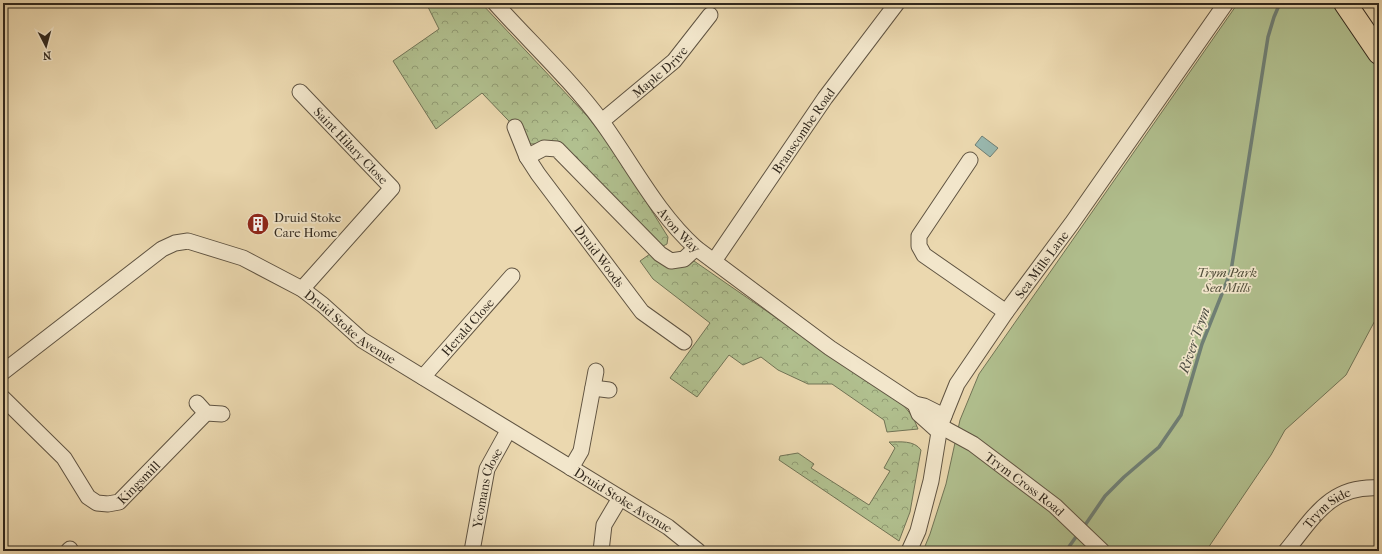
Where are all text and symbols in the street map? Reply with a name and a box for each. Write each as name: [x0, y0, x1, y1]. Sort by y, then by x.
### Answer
north arrow: [26, 26, 66, 66]
street label: Maple Drive: [629, 43, 691, 101]
text: N: [42, 49, 52, 62]
street label: Branscombe Road: [769, 84, 839, 176]
street label: Saint Hilary Close: [311, 104, 391, 188]
street label: Avon Way: [654, 204, 704, 257]
place label: Druid Stoke Care Home: [274, 210, 342, 240]
building icon: Druid Stoke Care Home: [245, 211, 271, 237]
street label: Druid Woods: [571, 222, 627, 290]
street label: Sea Mills Lane: [1012, 227, 1072, 301]
park label: Trym Park Sea Mills: [1197, 265, 1257, 295]
street label: Druid Stoke Avenue: [301, 287, 399, 367]
street label: Herald Close: [438, 295, 497, 359]
water label: River Trym: [1175, 305, 1214, 376]
street label: Yeomans Close: [469, 445, 505, 530]
street label: Trym Cross Road: [982, 449, 1068, 520]
street label: Kingsmill: [114, 458, 163, 507]
street label: Druid Stoke Avenue: [572, 465, 676, 536]
street label: Trym Side: [1300, 484, 1353, 532]

